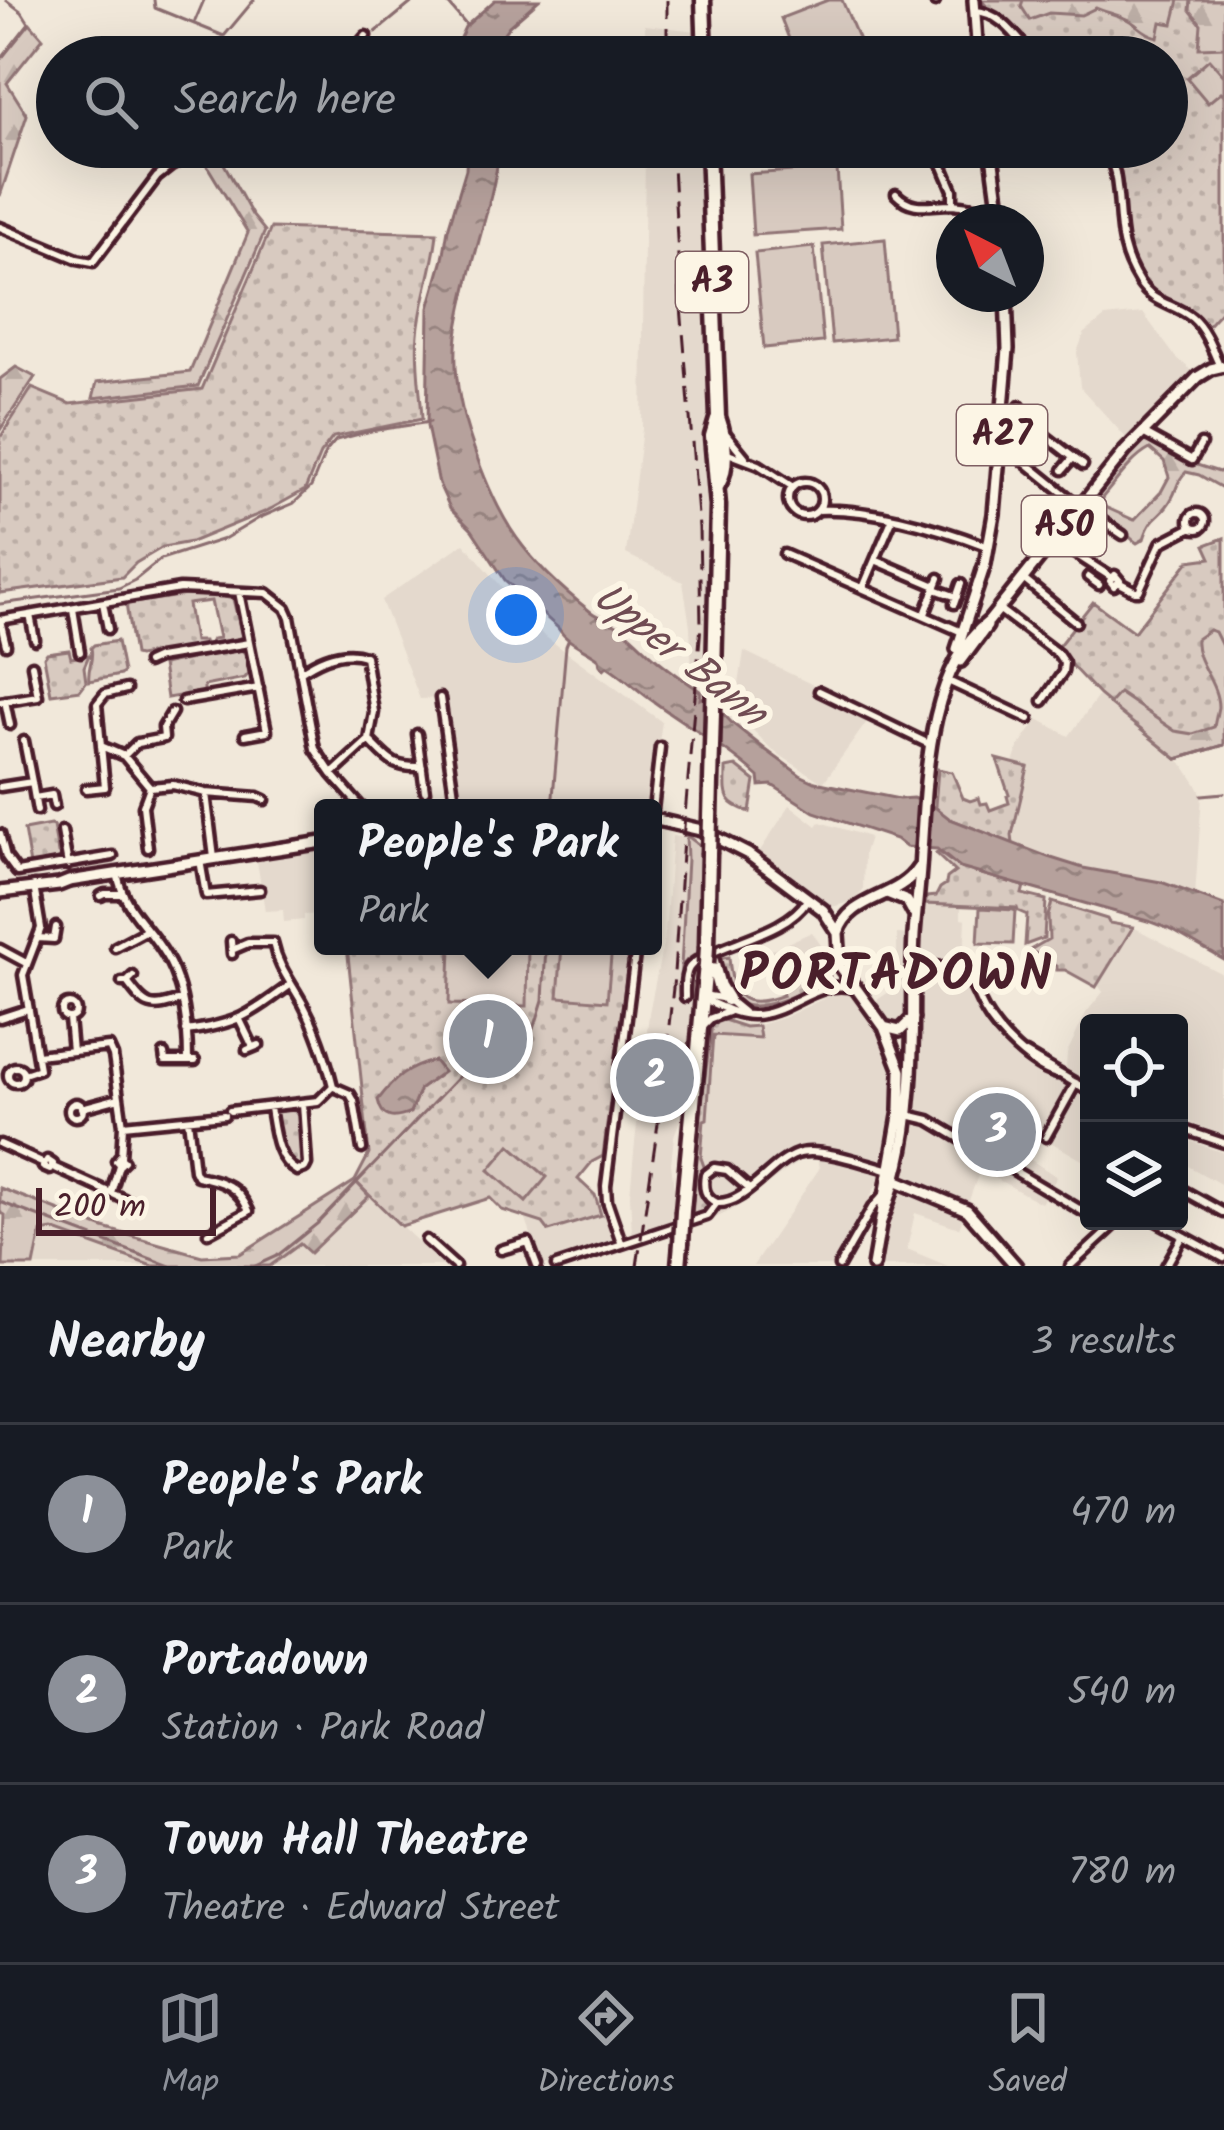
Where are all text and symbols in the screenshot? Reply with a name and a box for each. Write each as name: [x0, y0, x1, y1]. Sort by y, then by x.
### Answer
search box: [36, 36, 1188, 168]
text: Search here: [174, 66, 396, 138]
icon: search: [78, 69, 144, 135]
north arrow: [936, 204, 1044, 312]
road number: A3: [676, 252, 748, 312]
road number: A27: [957, 405, 1047, 465]
road number: A50: [1022, 496, 1106, 556]
water label: Upper Bann: [577, 566, 784, 748]
your location: [486, 585, 546, 645]
popup: [314, 799, 662, 955]
text: People's Park: [358, 810, 618, 882]
text: Park: [358, 882, 429, 944]
district label: PORTADOWN: [740, 936, 1054, 1017]
pin: 1: [449, 994, 527, 1084]
map controls: [1080, 1014, 1188, 1230]
button: locate: [1080, 1014, 1188, 1122]
pin: 2: [616, 1033, 694, 1123]
pin: 3: [958, 1087, 1036, 1177]
button: layers: [1080, 1122, 1188, 1230]
scale bar: [36, 1182, 216, 1235]
text: 200 m: [54, 1182, 146, 1235]
text: Nearby: [48, 1304, 205, 1385]
text: 3 results: [1031, 1313, 1176, 1375]
text: People's Park: [162, 1447, 422, 1519]
text: 1: [81, 1483, 93, 1545]
text: 470 m: [1070, 1483, 1176, 1545]
text: Park: [162, 1519, 233, 1581]
text: Portadown: [162, 1627, 368, 1699]
text: 2: [76, 1663, 98, 1725]
text: 540 m: [1067, 1663, 1176, 1725]
text: Station · Park Road: [162, 1699, 484, 1761]
text: Town Hall Theatre: [162, 1807, 528, 1879]
text: 3: [76, 1843, 98, 1905]
text: 780 m: [1068, 1843, 1176, 1905]
text: Theatre · Edward Street: [162, 1879, 559, 1941]
tab: Map: [157, 1985, 223, 2110]
tab: Directions: [537, 1985, 674, 2110]
tab: Saved: [989, 1985, 1067, 2110]

